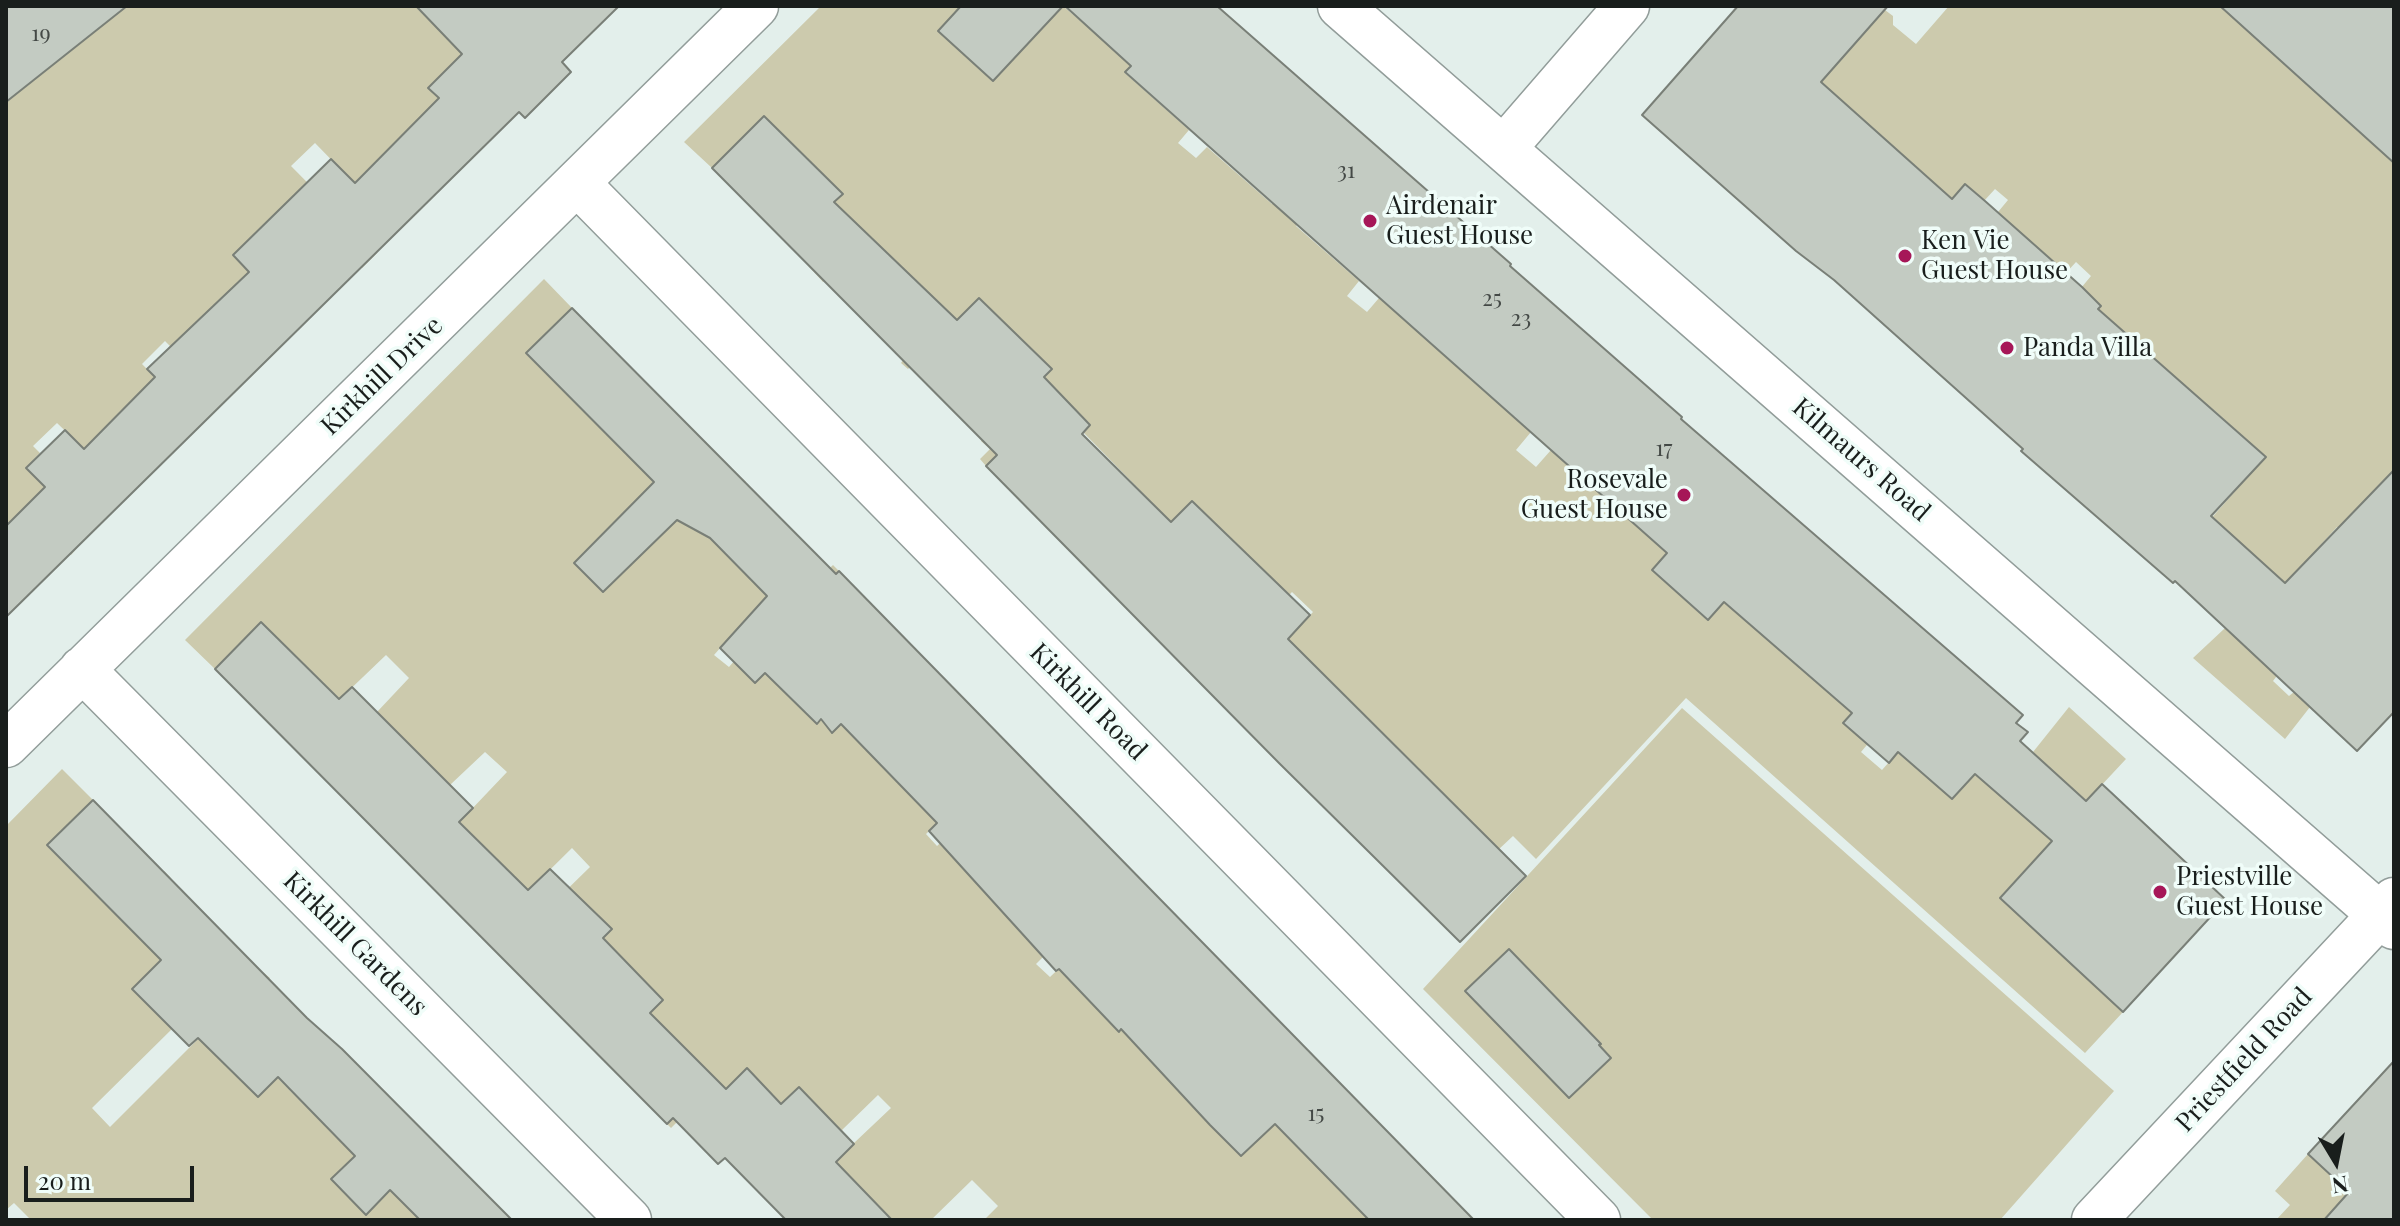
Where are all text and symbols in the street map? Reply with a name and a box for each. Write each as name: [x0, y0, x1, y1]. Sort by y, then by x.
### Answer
house number: 19: [31, 21, 51, 47]
house number: 31: [1337, 158, 1355, 184]
place label: Airdenair Guest House: [1386, 190, 1533, 252]
marker: Airdenair Guest House: [1361, 212, 1379, 230]
place label: Ken Vie Guest House: [1921, 225, 2068, 286]
marker: Ken Vie Guest House: [1896, 247, 1914, 265]
house number: 25: [1482, 286, 1502, 312]
house number: 23: [1511, 306, 1531, 332]
street label: Kirkhill Drive: [315, 310, 449, 442]
place label: Panda Villa: [2023, 332, 2152, 364]
marker: Panda Villa: [1998, 339, 2016, 357]
street label: Kilmaurs Road: [1786, 392, 1936, 528]
house number: 17: [1655, 436, 1673, 462]
place label: Rosevale Guest House: [1521, 464, 1668, 526]
marker: Rosevale Guest House: [1675, 486, 1693, 504]
street label: Kirkhill Road: [1023, 637, 1153, 767]
place label: Priestville Guest House: [2176, 861, 2323, 922]
street label: Kirkhill Gardens: [276, 865, 434, 1023]
marker: Priestville Guest House: [2151, 883, 2169, 901]
street label: Priestfield Road: [2169, 981, 2319, 1139]
house number: 15: [1307, 1101, 1325, 1127]
north arrow: [2296, 1122, 2376, 1202]
scale bar: [28, 1150, 198, 1200]
text: 20 m: [38, 1164, 91, 1196]
text: N: [2330, 1169, 2351, 1202]

